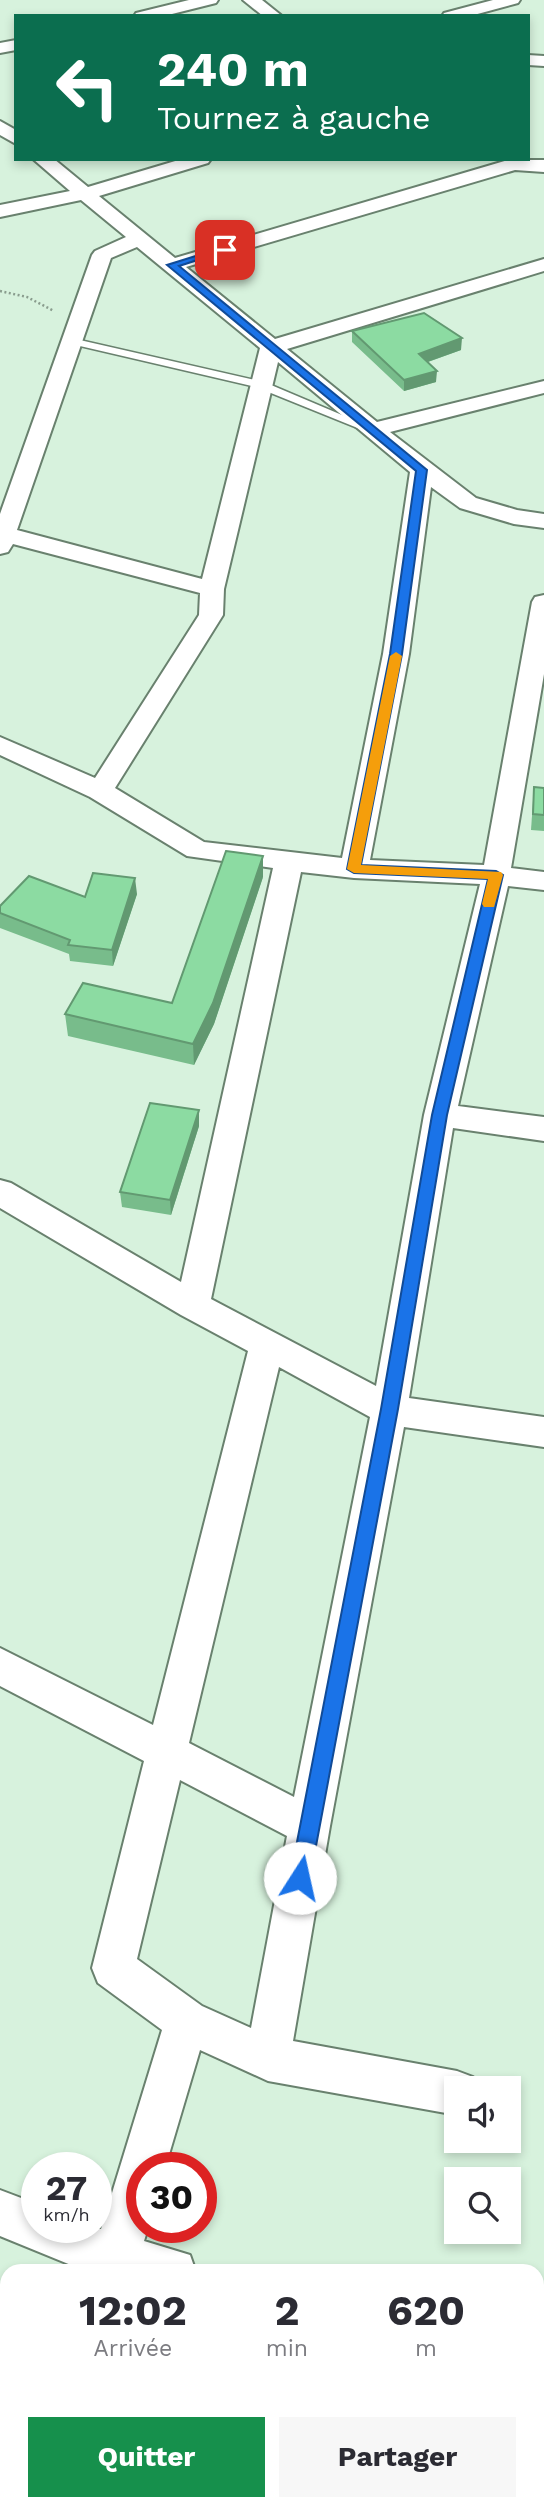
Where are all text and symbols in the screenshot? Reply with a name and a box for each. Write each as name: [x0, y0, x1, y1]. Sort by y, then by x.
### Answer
text: 240 m: [157, 40, 309, 98]
icon: left: [42, 42, 133, 133]
text: Tournez à gauche: [157, 99, 430, 137]
pin: [195, 220, 255, 280]
icon: arrive: [206, 231, 244, 269]
position arrow: [263, 1841, 337, 1915]
map controls: [444, 2076, 521, 2244]
button: sound: [444, 2076, 521, 2153]
speed limit sign: 30: [126, 2152, 217, 2243]
text: 27: [46, 2167, 87, 2209]
button: search: [444, 2167, 521, 2244]
text: km/h: [43, 2204, 90, 2225]
text: 12:02: [79, 2286, 187, 2335]
text: 2: [274, 2286, 299, 2335]
text: 620: [387, 2286, 465, 2335]
text: Arrivée: [94, 2335, 172, 2362]
text: min: [266, 2335, 308, 2362]
text: m: [415, 2335, 437, 2362]
button: Quitter: [28, 2417, 265, 2497]
button: Partager: [279, 2417, 516, 2497]

